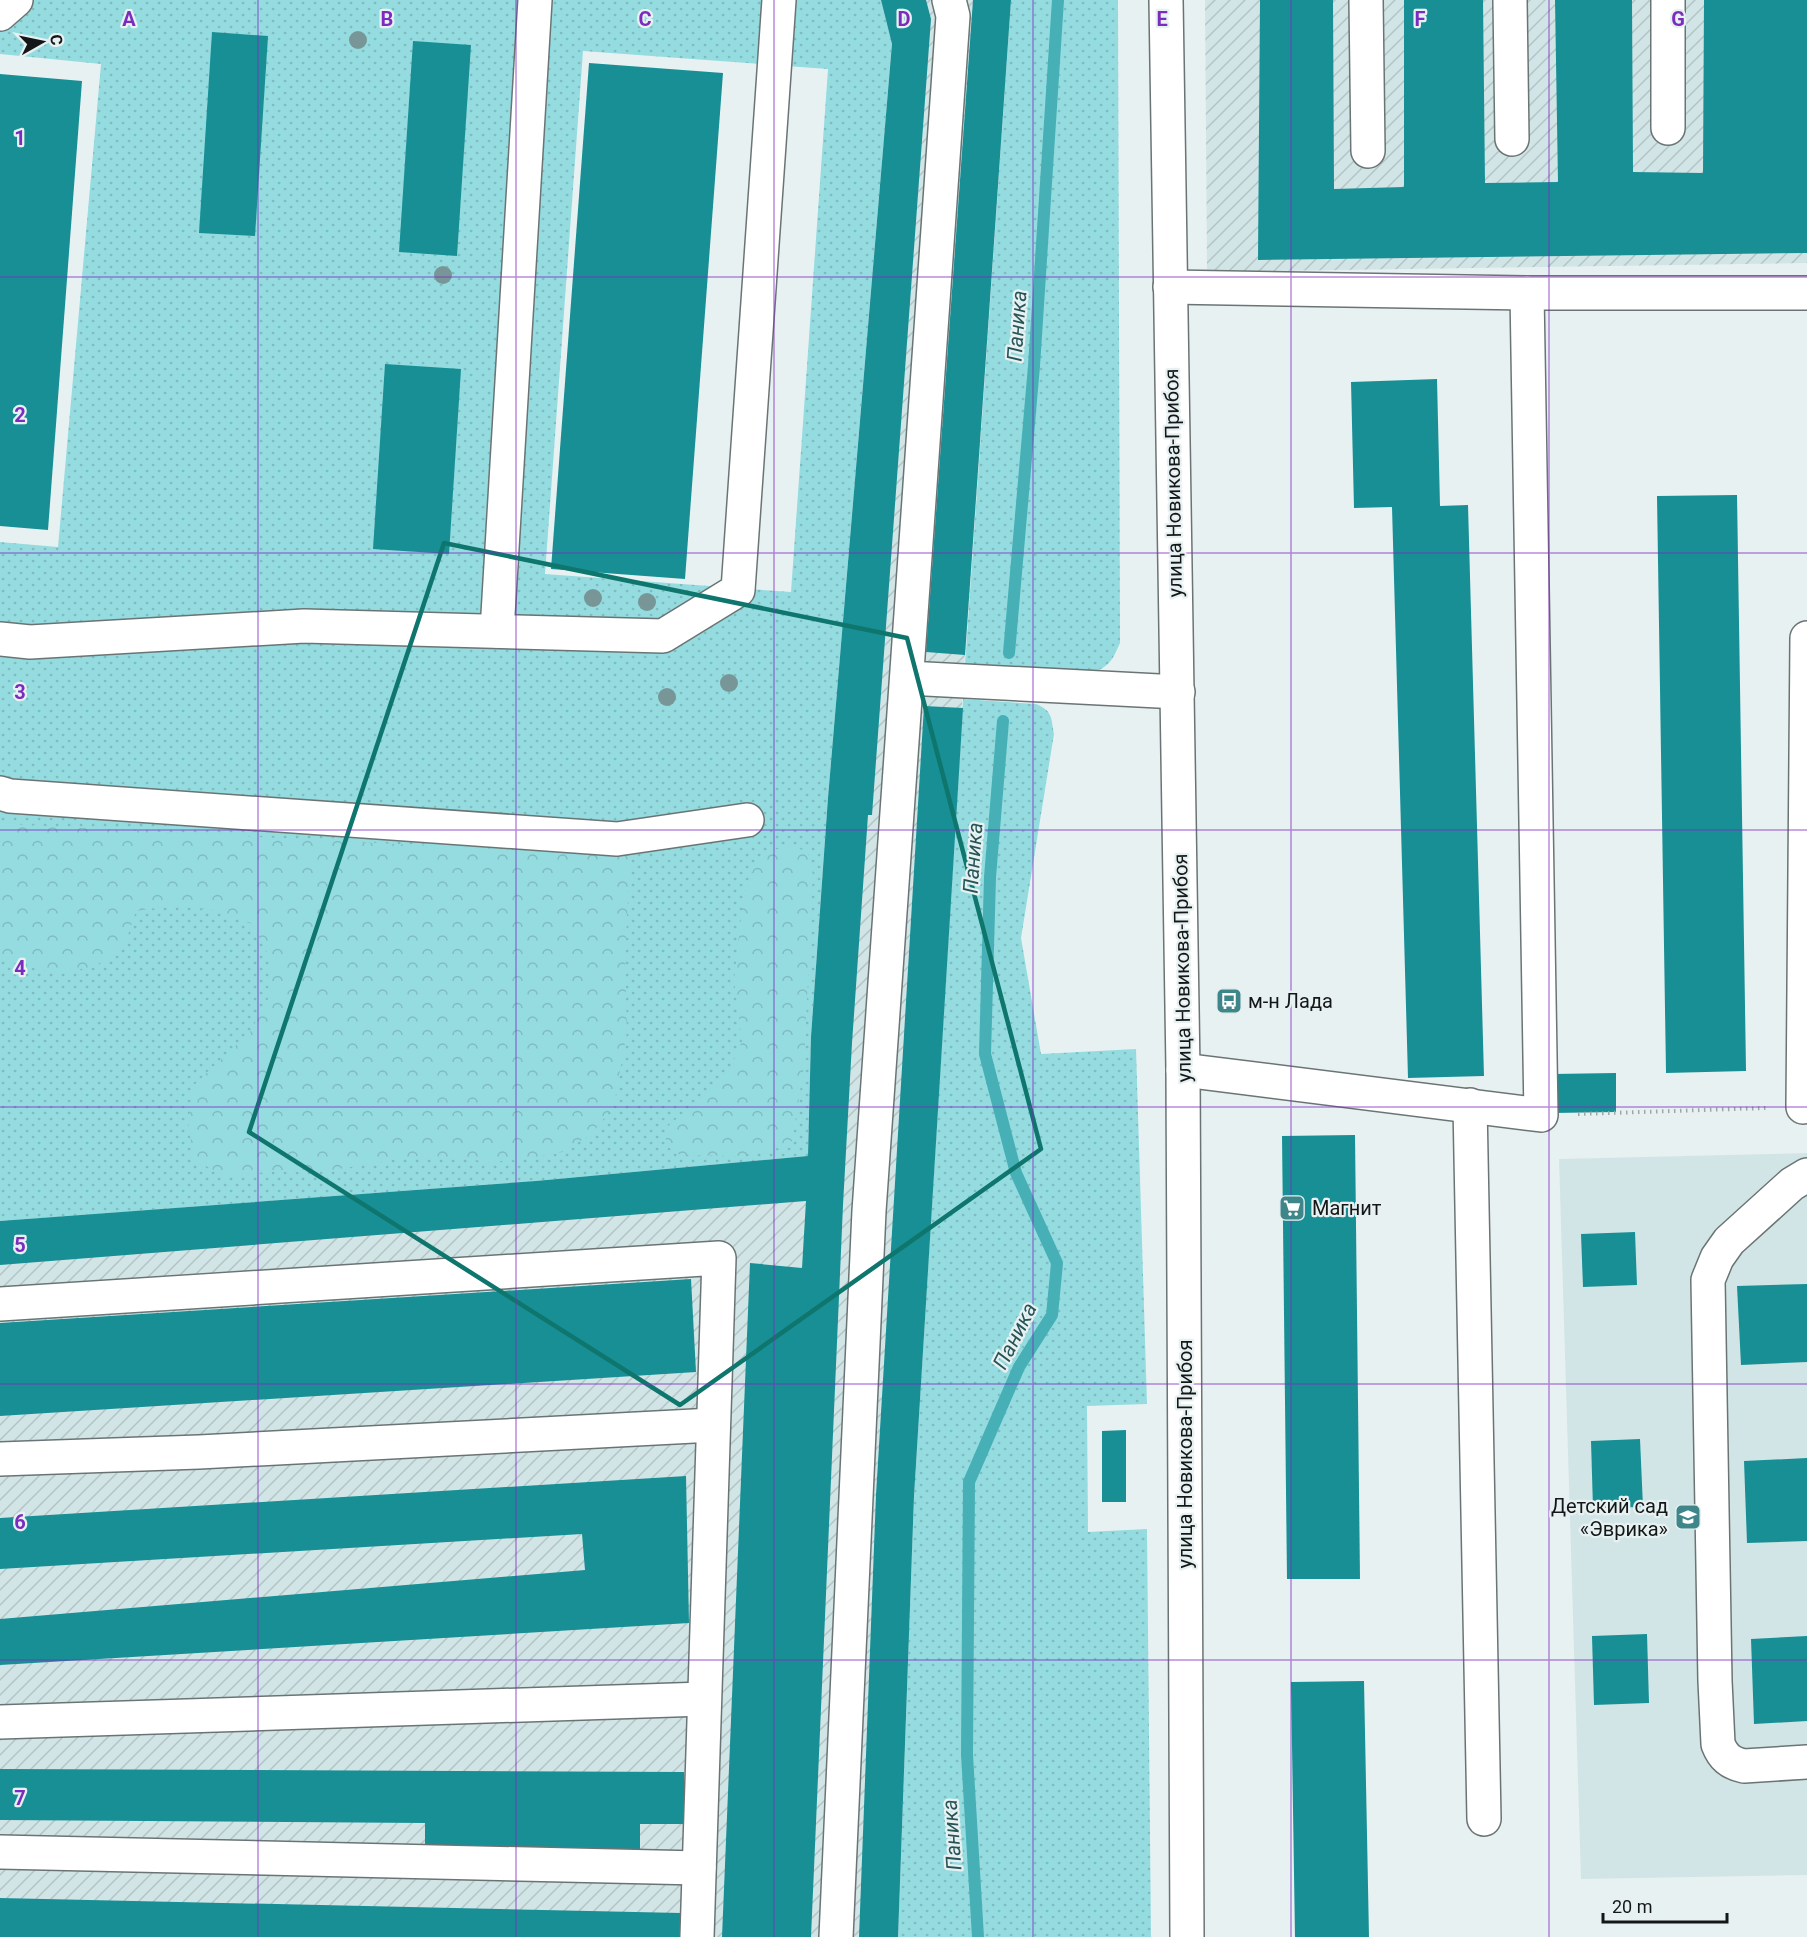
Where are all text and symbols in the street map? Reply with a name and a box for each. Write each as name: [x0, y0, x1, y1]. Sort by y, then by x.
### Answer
text: A: [122, 7, 136, 31]
text: B: [381, 7, 393, 31]
text: C: [638, 7, 652, 31]
text: D: [898, 7, 911, 31]
text: E: [1156, 7, 1168, 31]
text: F: [1415, 7, 1426, 31]
text: G: [1671, 7, 1685, 31]
north arrow: [12, 12, 72, 72]
text: С: [46, 33, 67, 46]
text: 1: [14, 126, 26, 150]
water label: Паника: [1003, 290, 1031, 362]
street label: улица Новикова-Прибоя: [1159, 368, 1187, 598]
text: 2: [14, 403, 26, 427]
text: 3: [14, 680, 26, 704]
water label: Паника: [959, 822, 987, 894]
street label: улица Новикова-Прибоя: [1168, 853, 1196, 1083]
text: 4: [14, 956, 26, 980]
bus stop icon: м-н Лада: [1214, 986, 1244, 1016]
place label: м-н Лада: [1248, 989, 1333, 1013]
supermarket icon: Магнит: [1277, 1193, 1307, 1223]
place label: Магнит: [1312, 1196, 1382, 1220]
text: 5: [14, 1233, 26, 1257]
water label: Паника: [988, 1299, 1042, 1373]
street label: улица Новикова-Прибоя: [1173, 1340, 1197, 1568]
place label: Детский сад «Эврика»: [1551, 1494, 1668, 1541]
school or university icon: Детский сад «Эврика»: [1673, 1502, 1703, 1532]
text: 6: [14, 1510, 26, 1534]
text: 7: [14, 1786, 26, 1810]
water label: Паника: [938, 1799, 966, 1871]
scale bar: [1603, 1886, 1728, 1924]
text: 20 m: [1612, 1896, 1652, 1917]

